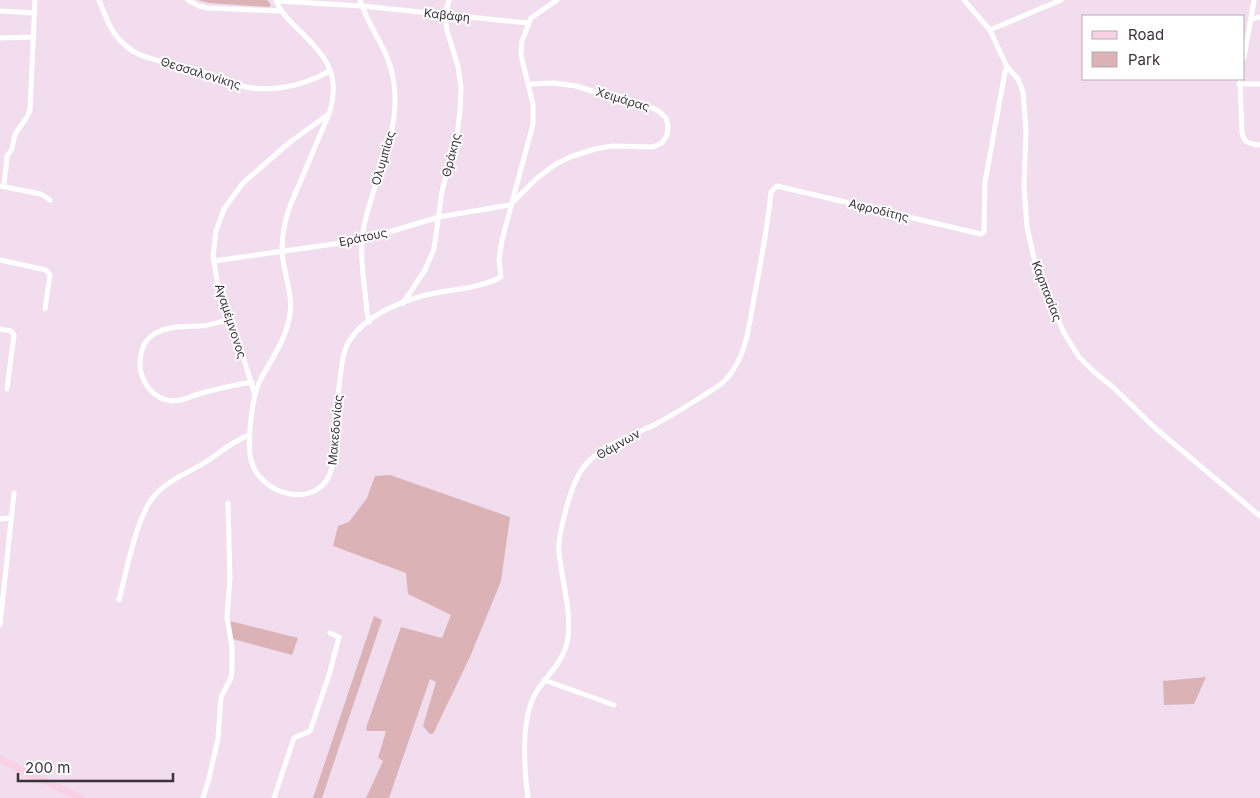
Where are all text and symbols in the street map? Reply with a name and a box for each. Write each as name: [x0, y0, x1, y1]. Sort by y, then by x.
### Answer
street label: Καβάφη: [423, 5, 471, 25]
legend: [1082, 15, 1245, 80]
text: Road: [1128, 25, 1164, 44]
text: Park: [1128, 50, 1161, 69]
street label: Θεσσαλονίκης: [159, 54, 243, 92]
street label: Χειμάρας: [594, 84, 652, 114]
street label: Ολυμπίας: [368, 129, 398, 187]
street label: Θράκης: [438, 131, 464, 179]
street label: Αφροδίτης: [847, 195, 911, 225]
street label: Εράτους: [337, 225, 389, 249]
street label: Καρπασίας: [1029, 259, 1065, 324]
street label: Αγαμέμνονος: [212, 282, 250, 360]
street label: Μακεδονίας: [324, 394, 346, 466]
street label: Θάμνων: [593, 426, 643, 462]
scale bar: [18, 750, 172, 782]
text: 200 m: [25, 758, 70, 777]

